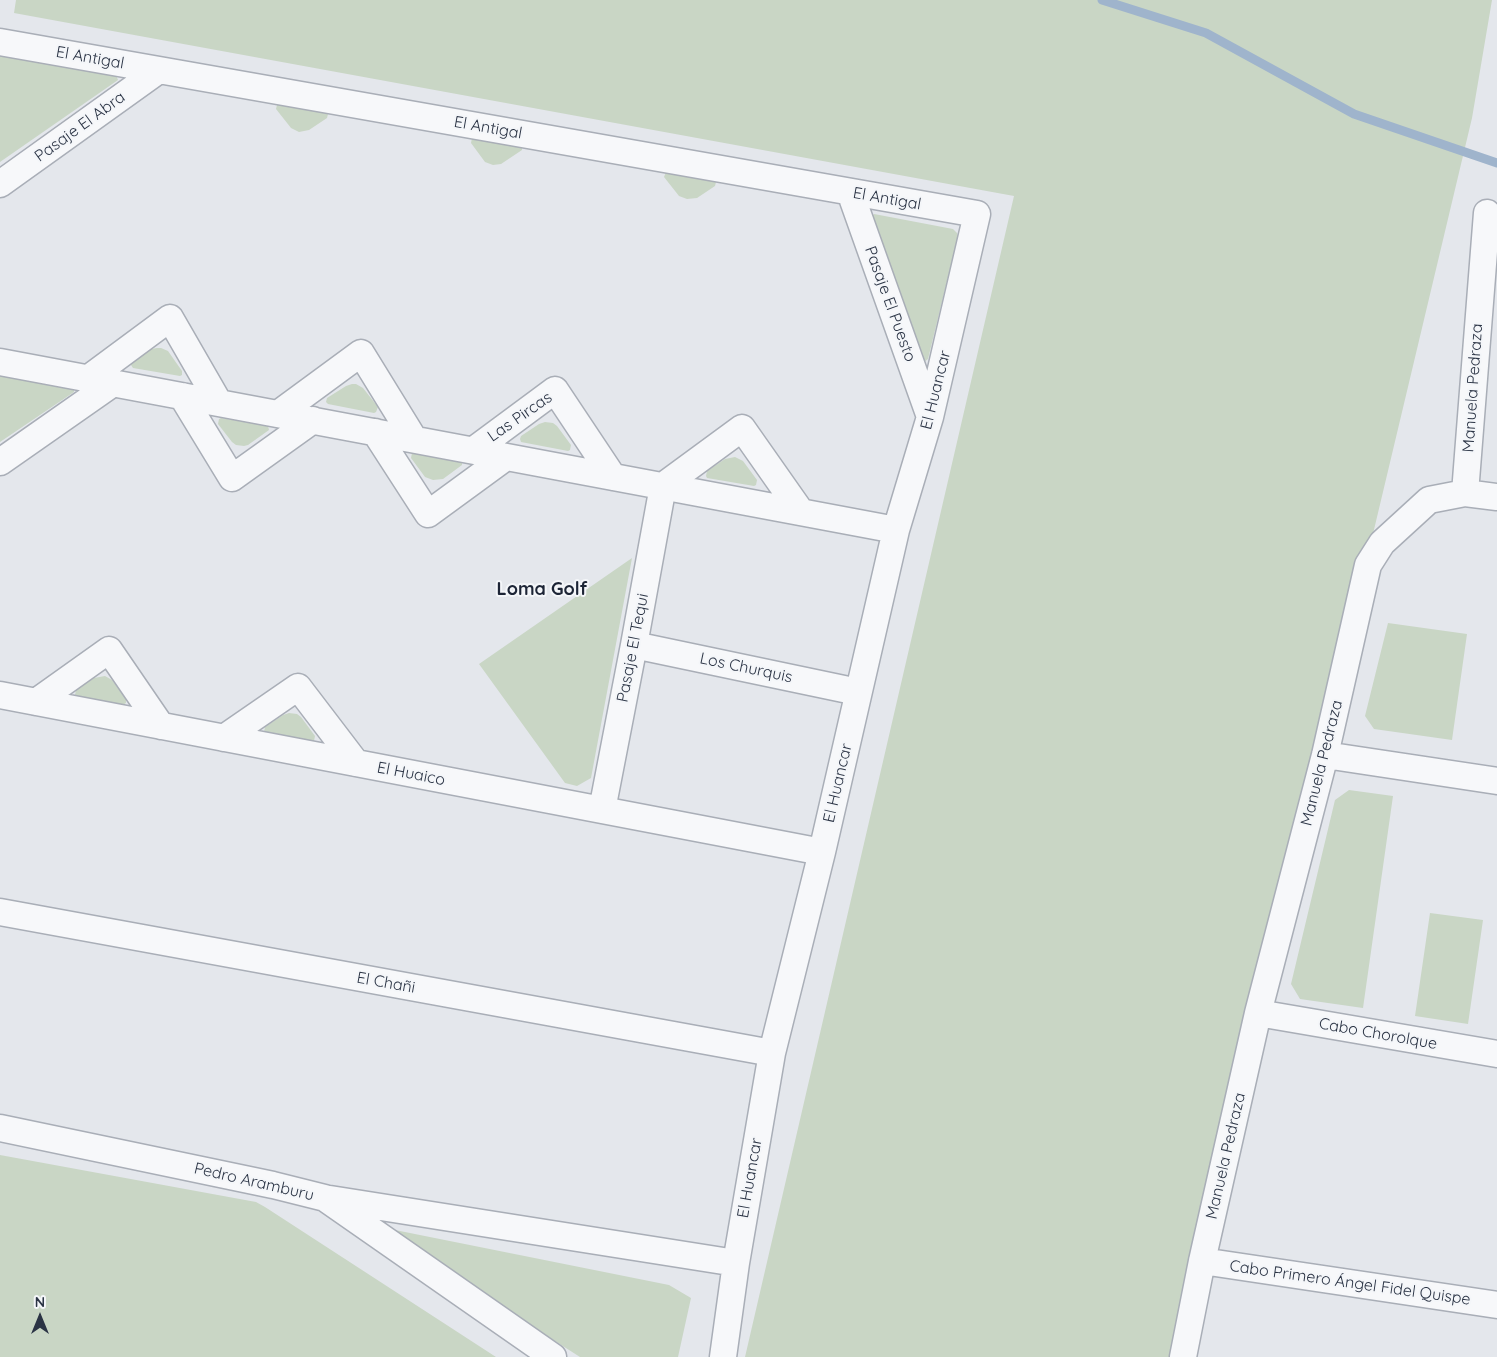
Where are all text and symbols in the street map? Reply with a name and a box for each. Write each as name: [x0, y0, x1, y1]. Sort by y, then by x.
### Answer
street label: El Antigal: [54, 43, 126, 73]
street label: Pasaje El Abra: [31, 88, 129, 166]
street label: El Antigal: [452, 113, 524, 143]
street label: El Antigal: [851, 184, 923, 214]
street label: Pasaje El Puesto: [860, 244, 920, 364]
street label: Manuela Pedraza: [1459, 323, 1487, 453]
street label: El Huancar: [917, 348, 955, 432]
street label: Las Pircas: [484, 388, 556, 446]
district label: Loma Golf: [497, 579, 587, 601]
street label: Pasaje El Tequi: [613, 592, 653, 704]
street label: Los Churquis: [698, 649, 794, 687]
street label: Manuela Pedraza: [1297, 698, 1347, 828]
street label: El Huancar: [820, 741, 856, 825]
street label: El Huaico: [375, 758, 447, 790]
street label: El Chañi: [355, 968, 417, 998]
street label: Cabo Chorolque: [1317, 1014, 1439, 1054]
street label: Manuela Pedraza: [1202, 1091, 1250, 1221]
street label: El Huancar: [734, 1137, 766, 1219]
street label: Pedro Aramburu: [192, 1159, 316, 1205]
street label: Cabo Primero Ángel Fidel Quispe: [1228, 1257, 1472, 1309]
north arrow: [15, 1292, 65, 1342]
text: N: [35, 1293, 45, 1311]

